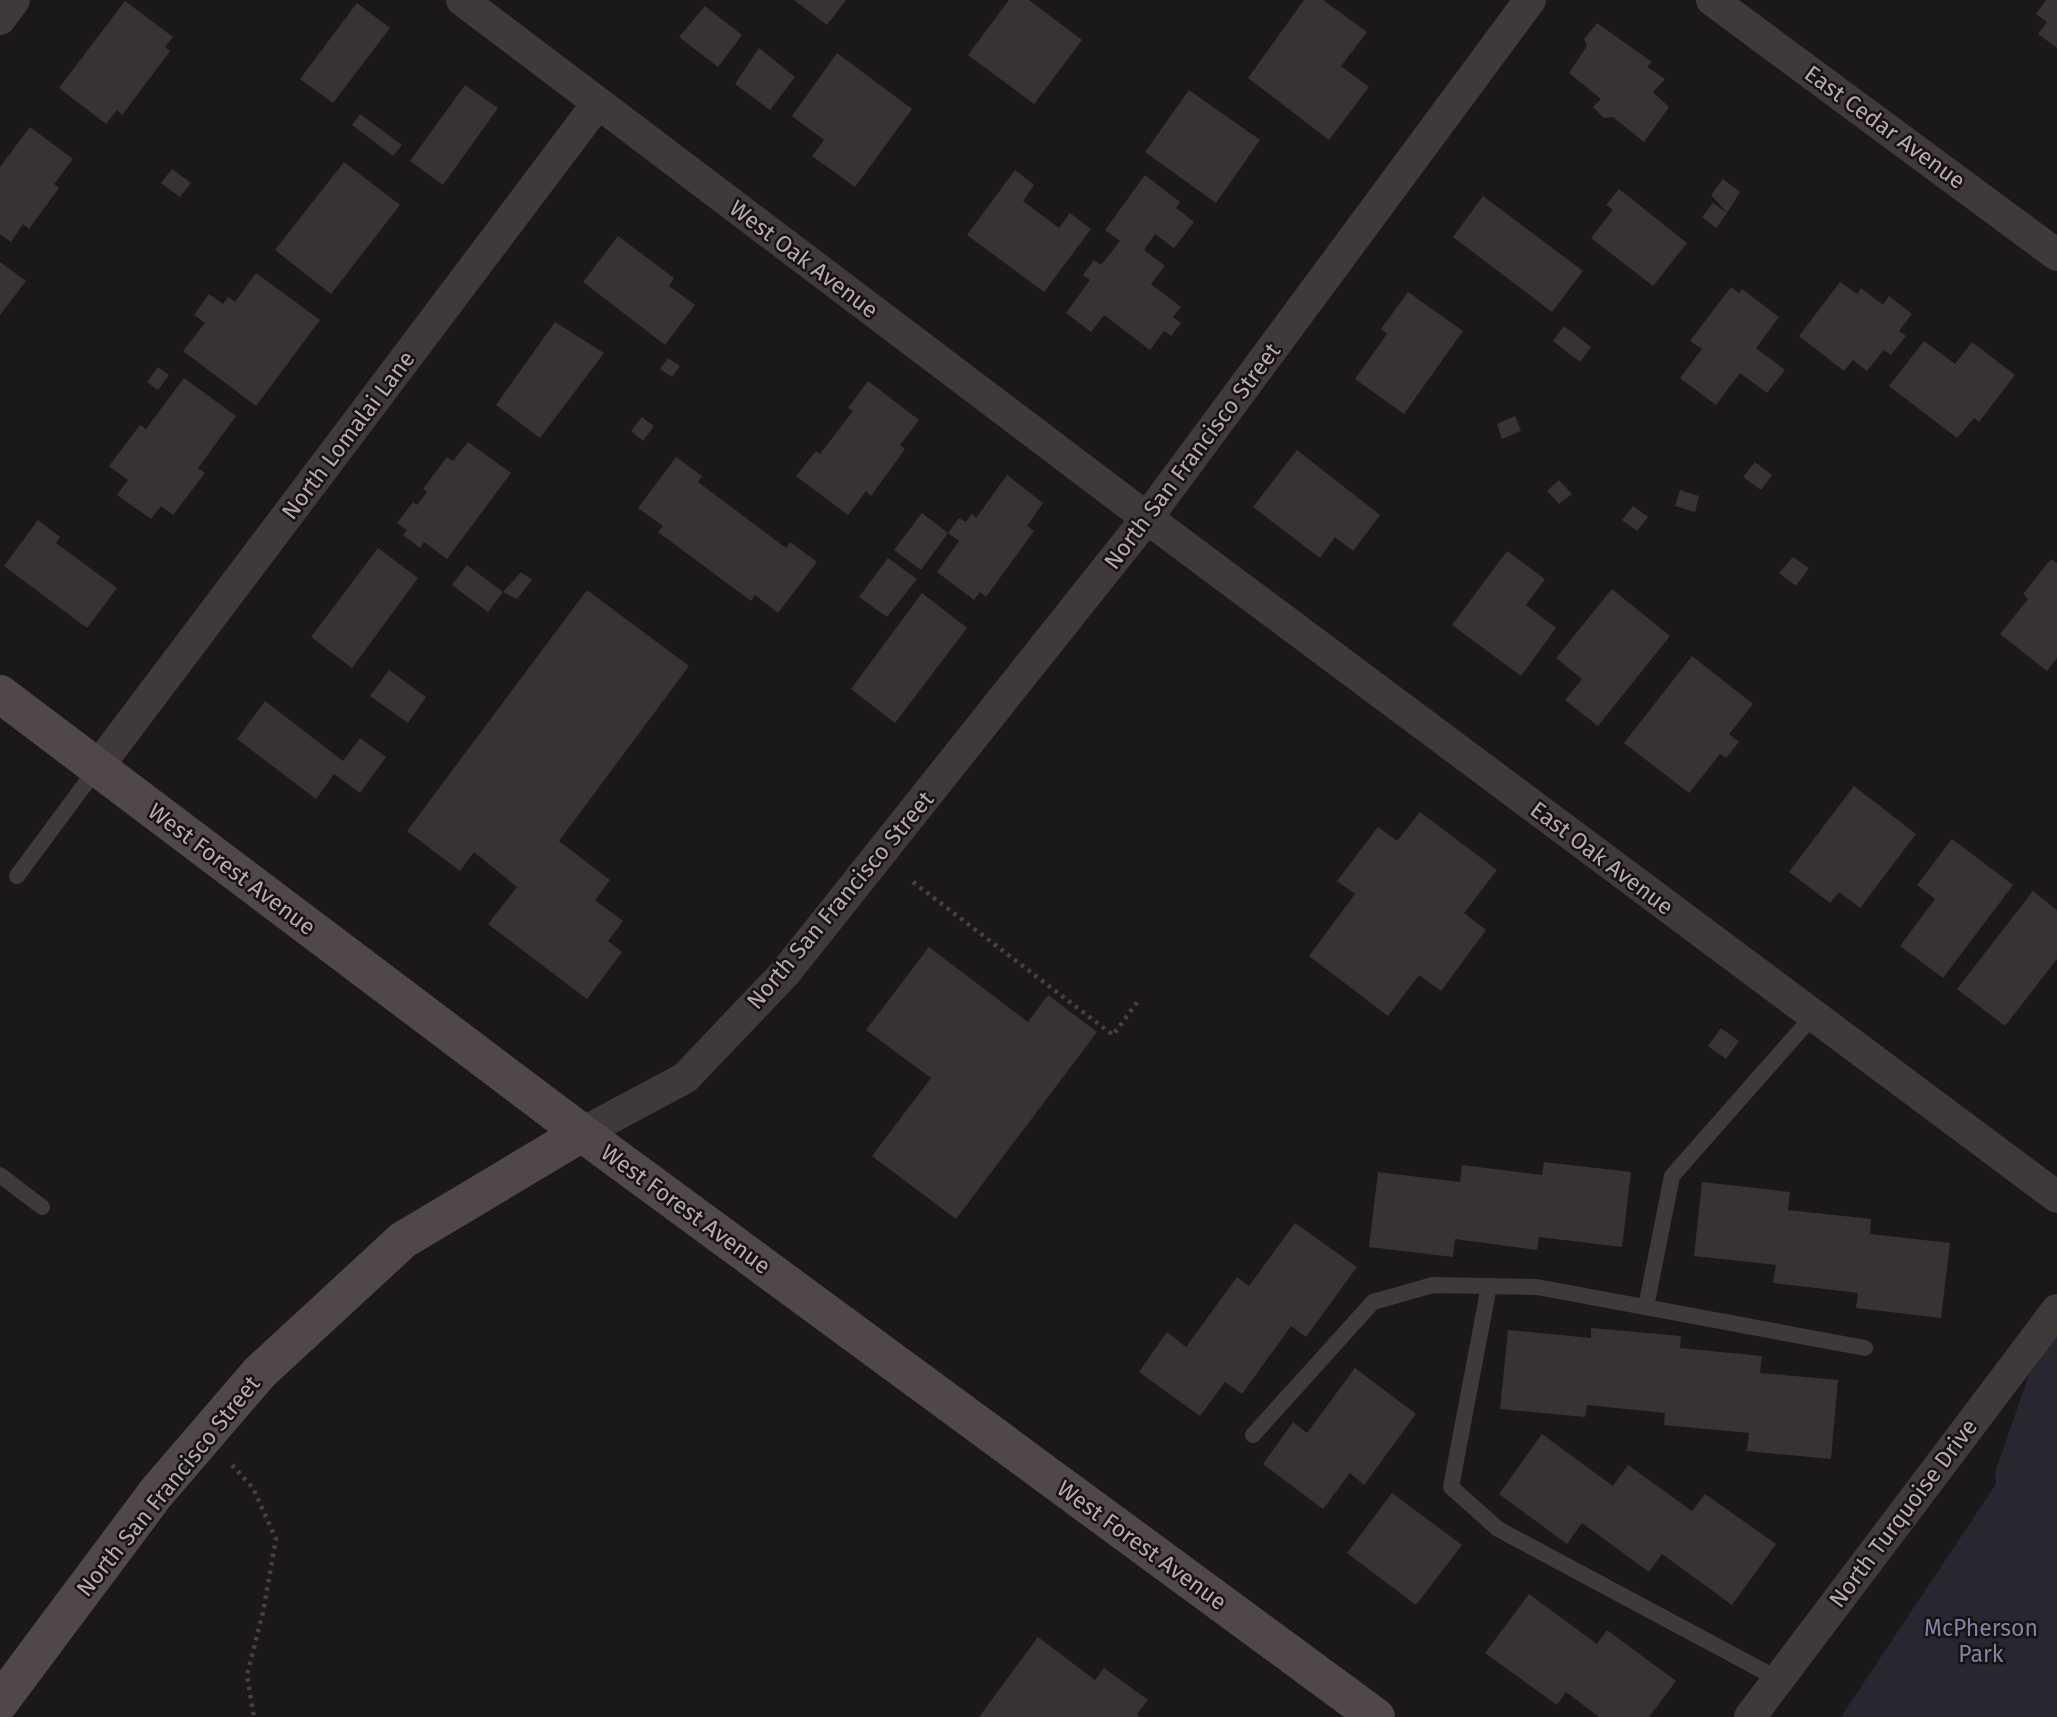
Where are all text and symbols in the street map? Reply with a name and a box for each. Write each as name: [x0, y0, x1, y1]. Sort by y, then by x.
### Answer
street label: East Cedar Avenue: [1799, 59, 1971, 195]
street label: West Oak Avenue: [724, 194, 884, 324]
street label: North San Francisco Street: [1098, 337, 1287, 575]
street label: North Lomalai Lane: [276, 345, 420, 525]
street label: North San Francisco Street: [741, 785, 940, 1015]
street label: East Oak Avenue: [1525, 795, 1679, 921]
street label: West Forest Avenue: [143, 797, 321, 941]
street label: West Forest Avenue: [596, 1138, 776, 1280]
street label: North San Francisco Street: [70, 1370, 266, 1602]
street label: North Turquoise Drive: [1823, 1413, 1983, 1613]
street label: West Forest Avenue: [1052, 1474, 1232, 1616]
park label: McPherson Park: [1924, 1614, 2038, 1668]

